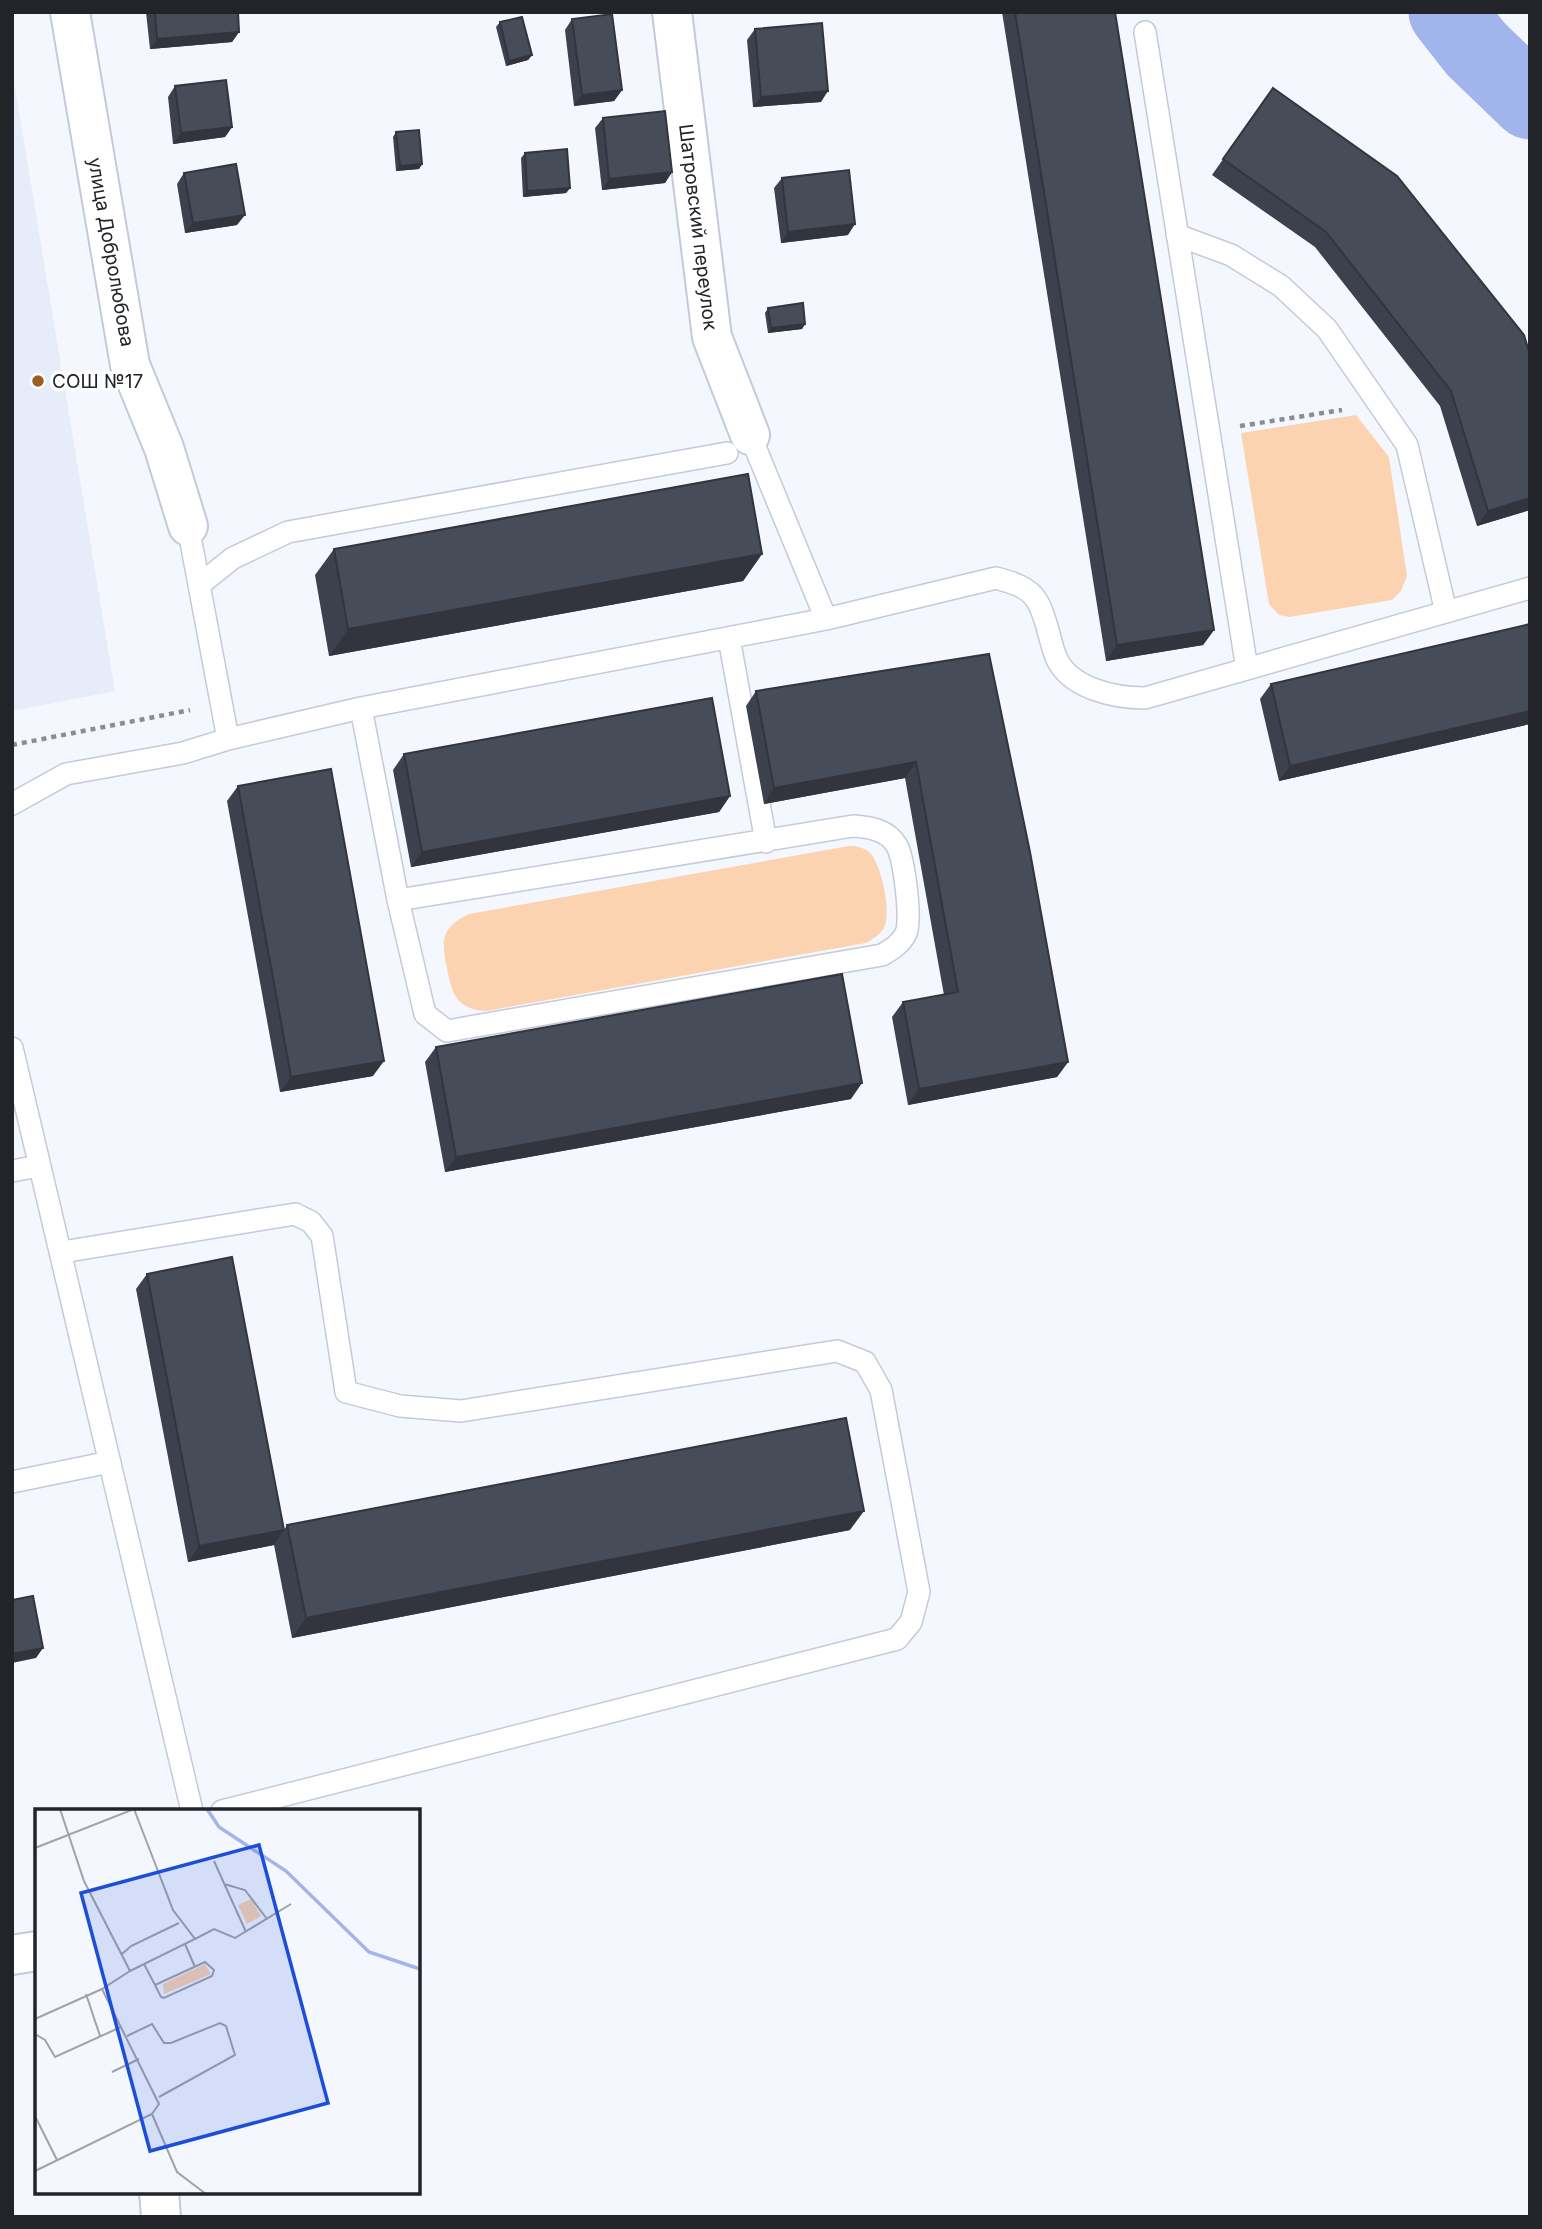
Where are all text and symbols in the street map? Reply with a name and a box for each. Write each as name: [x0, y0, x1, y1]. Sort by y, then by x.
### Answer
street label: Шатровский переулок: [674, 122, 722, 332]
street label: улица Добролюбова: [83, 156, 139, 348]
place label: СОШ №17: [52, 370, 143, 393]
marker: СОШ №17: [30, 373, 46, 389]
inset map: [35, 1809, 420, 2194]

